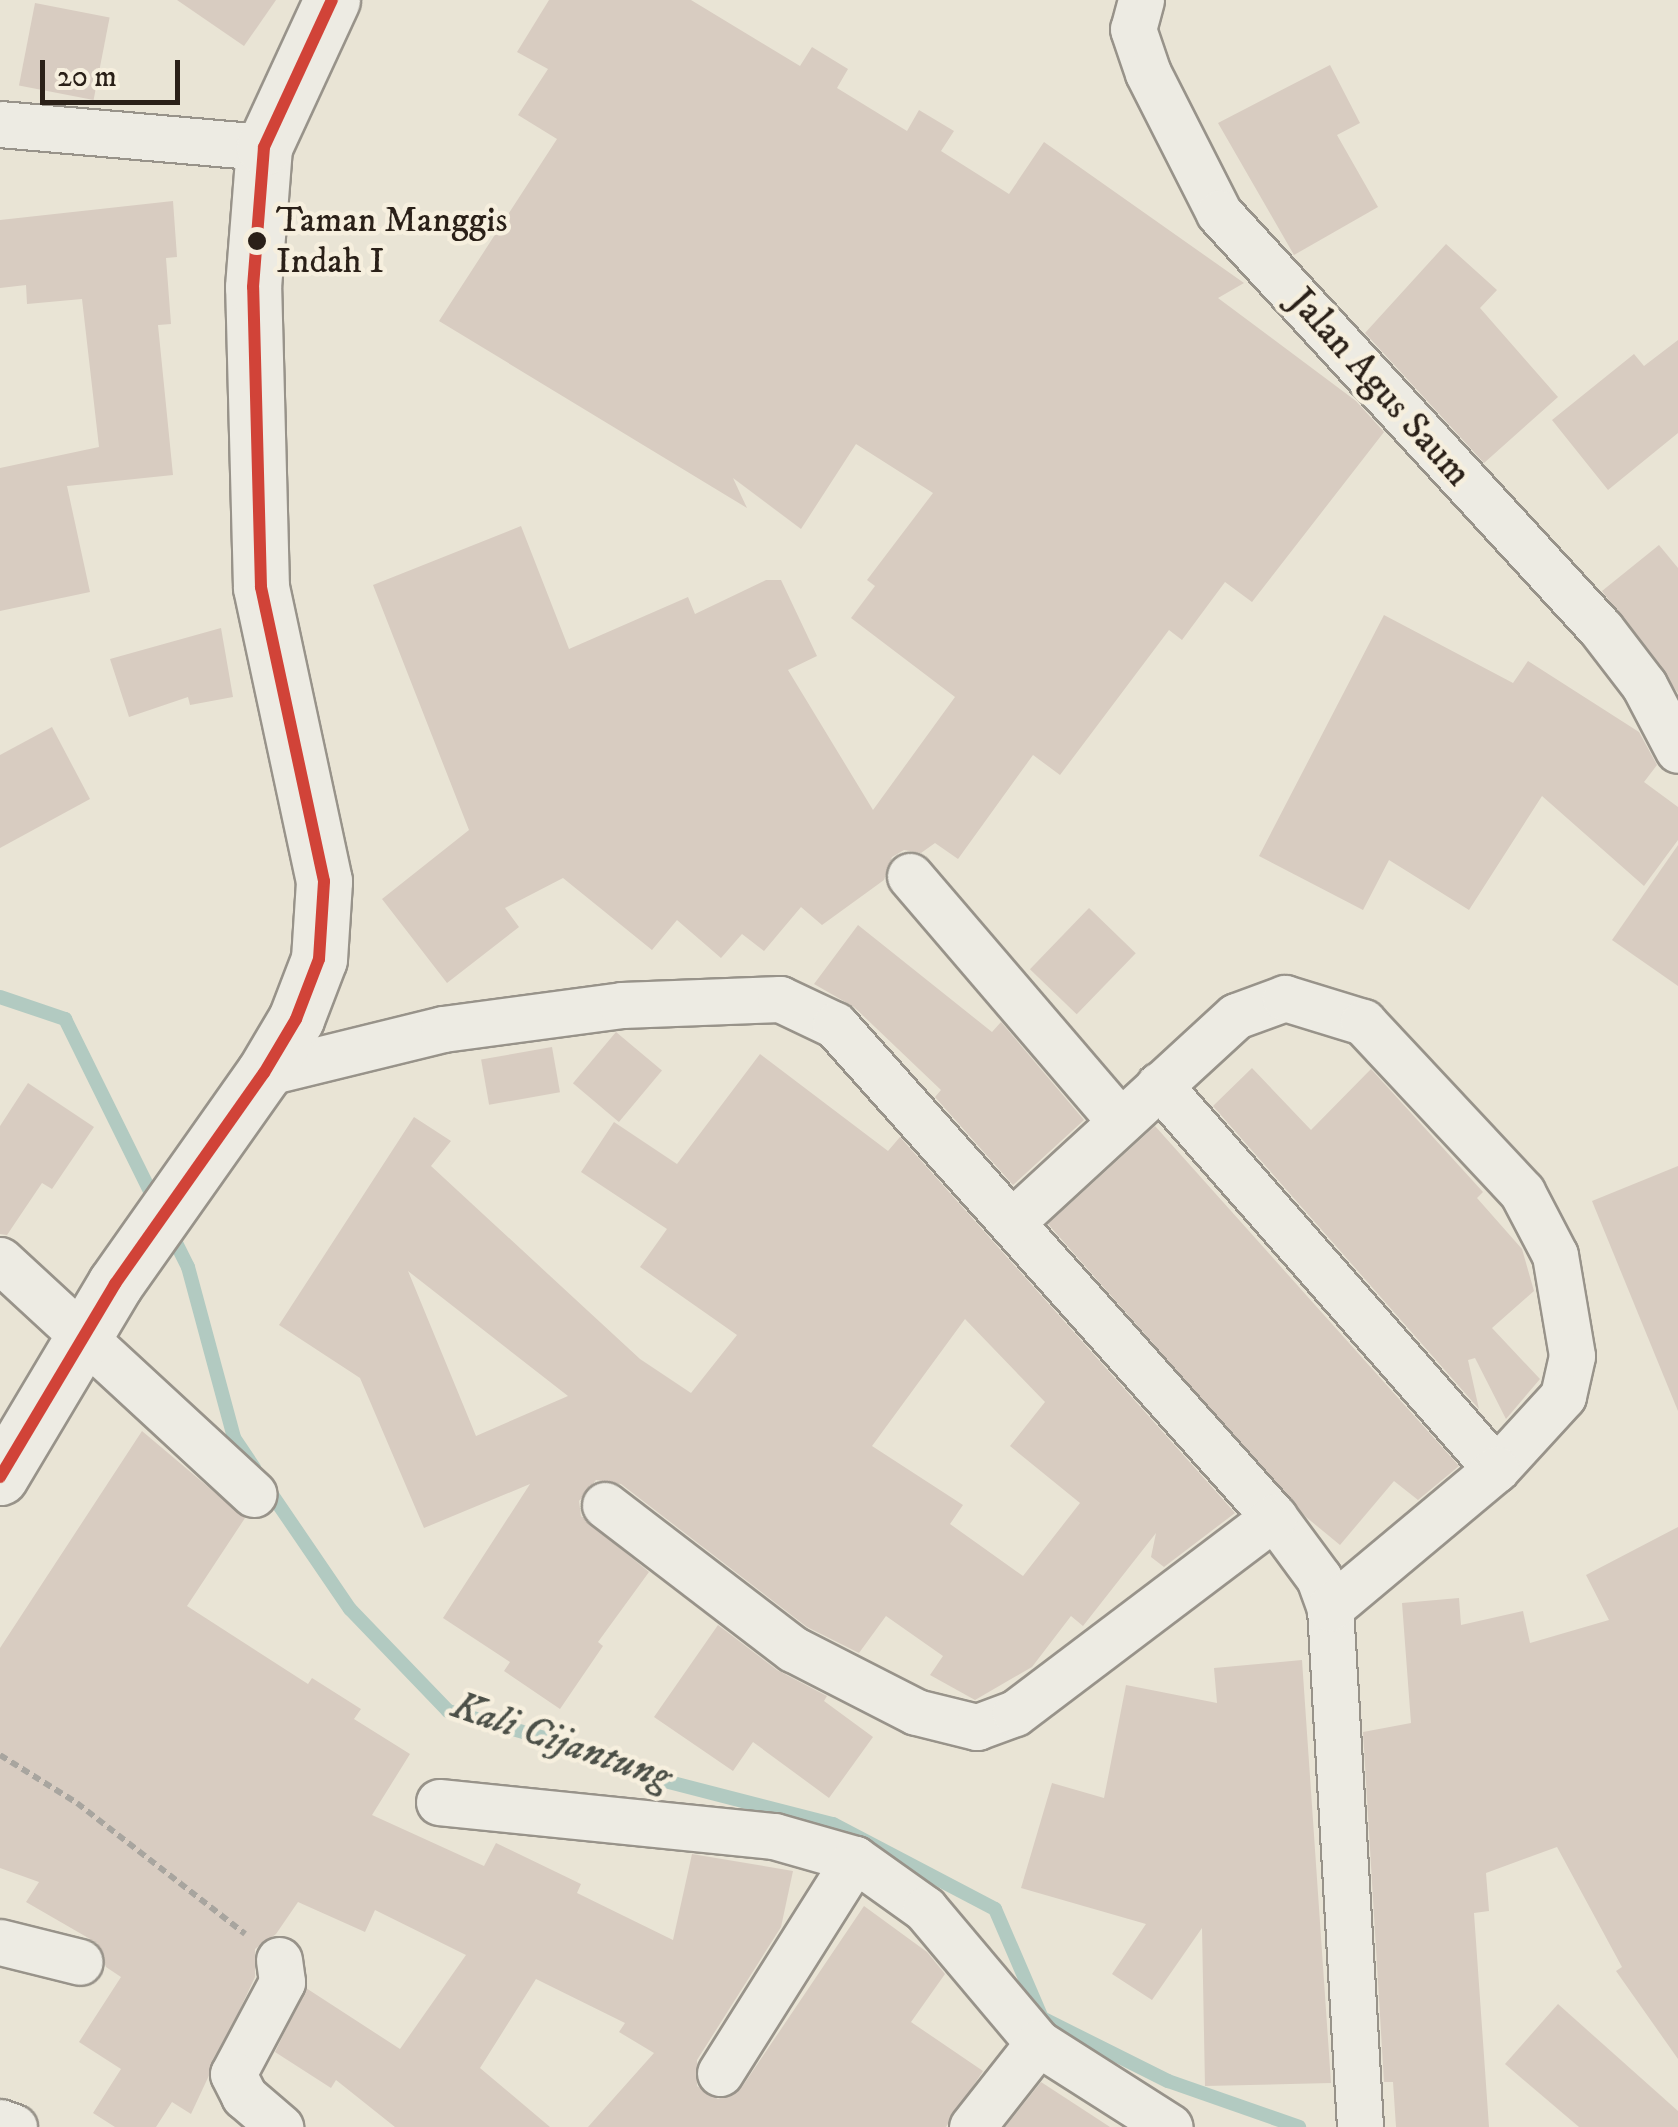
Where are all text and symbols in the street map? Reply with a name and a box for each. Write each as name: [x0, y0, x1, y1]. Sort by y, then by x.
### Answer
scale bar: [45, 40, 185, 102]
text: 20 m: [57, 59, 117, 96]
place label: Taman Manggis Indah I: [276, 198, 508, 283]
marker: Taman Manggis Indah I: [247, 231, 267, 251]
street label: Jalan Agus Saum: [1278, 280, 1480, 496]
water label: Kali Cijantung: [445, 1682, 677, 1802]

